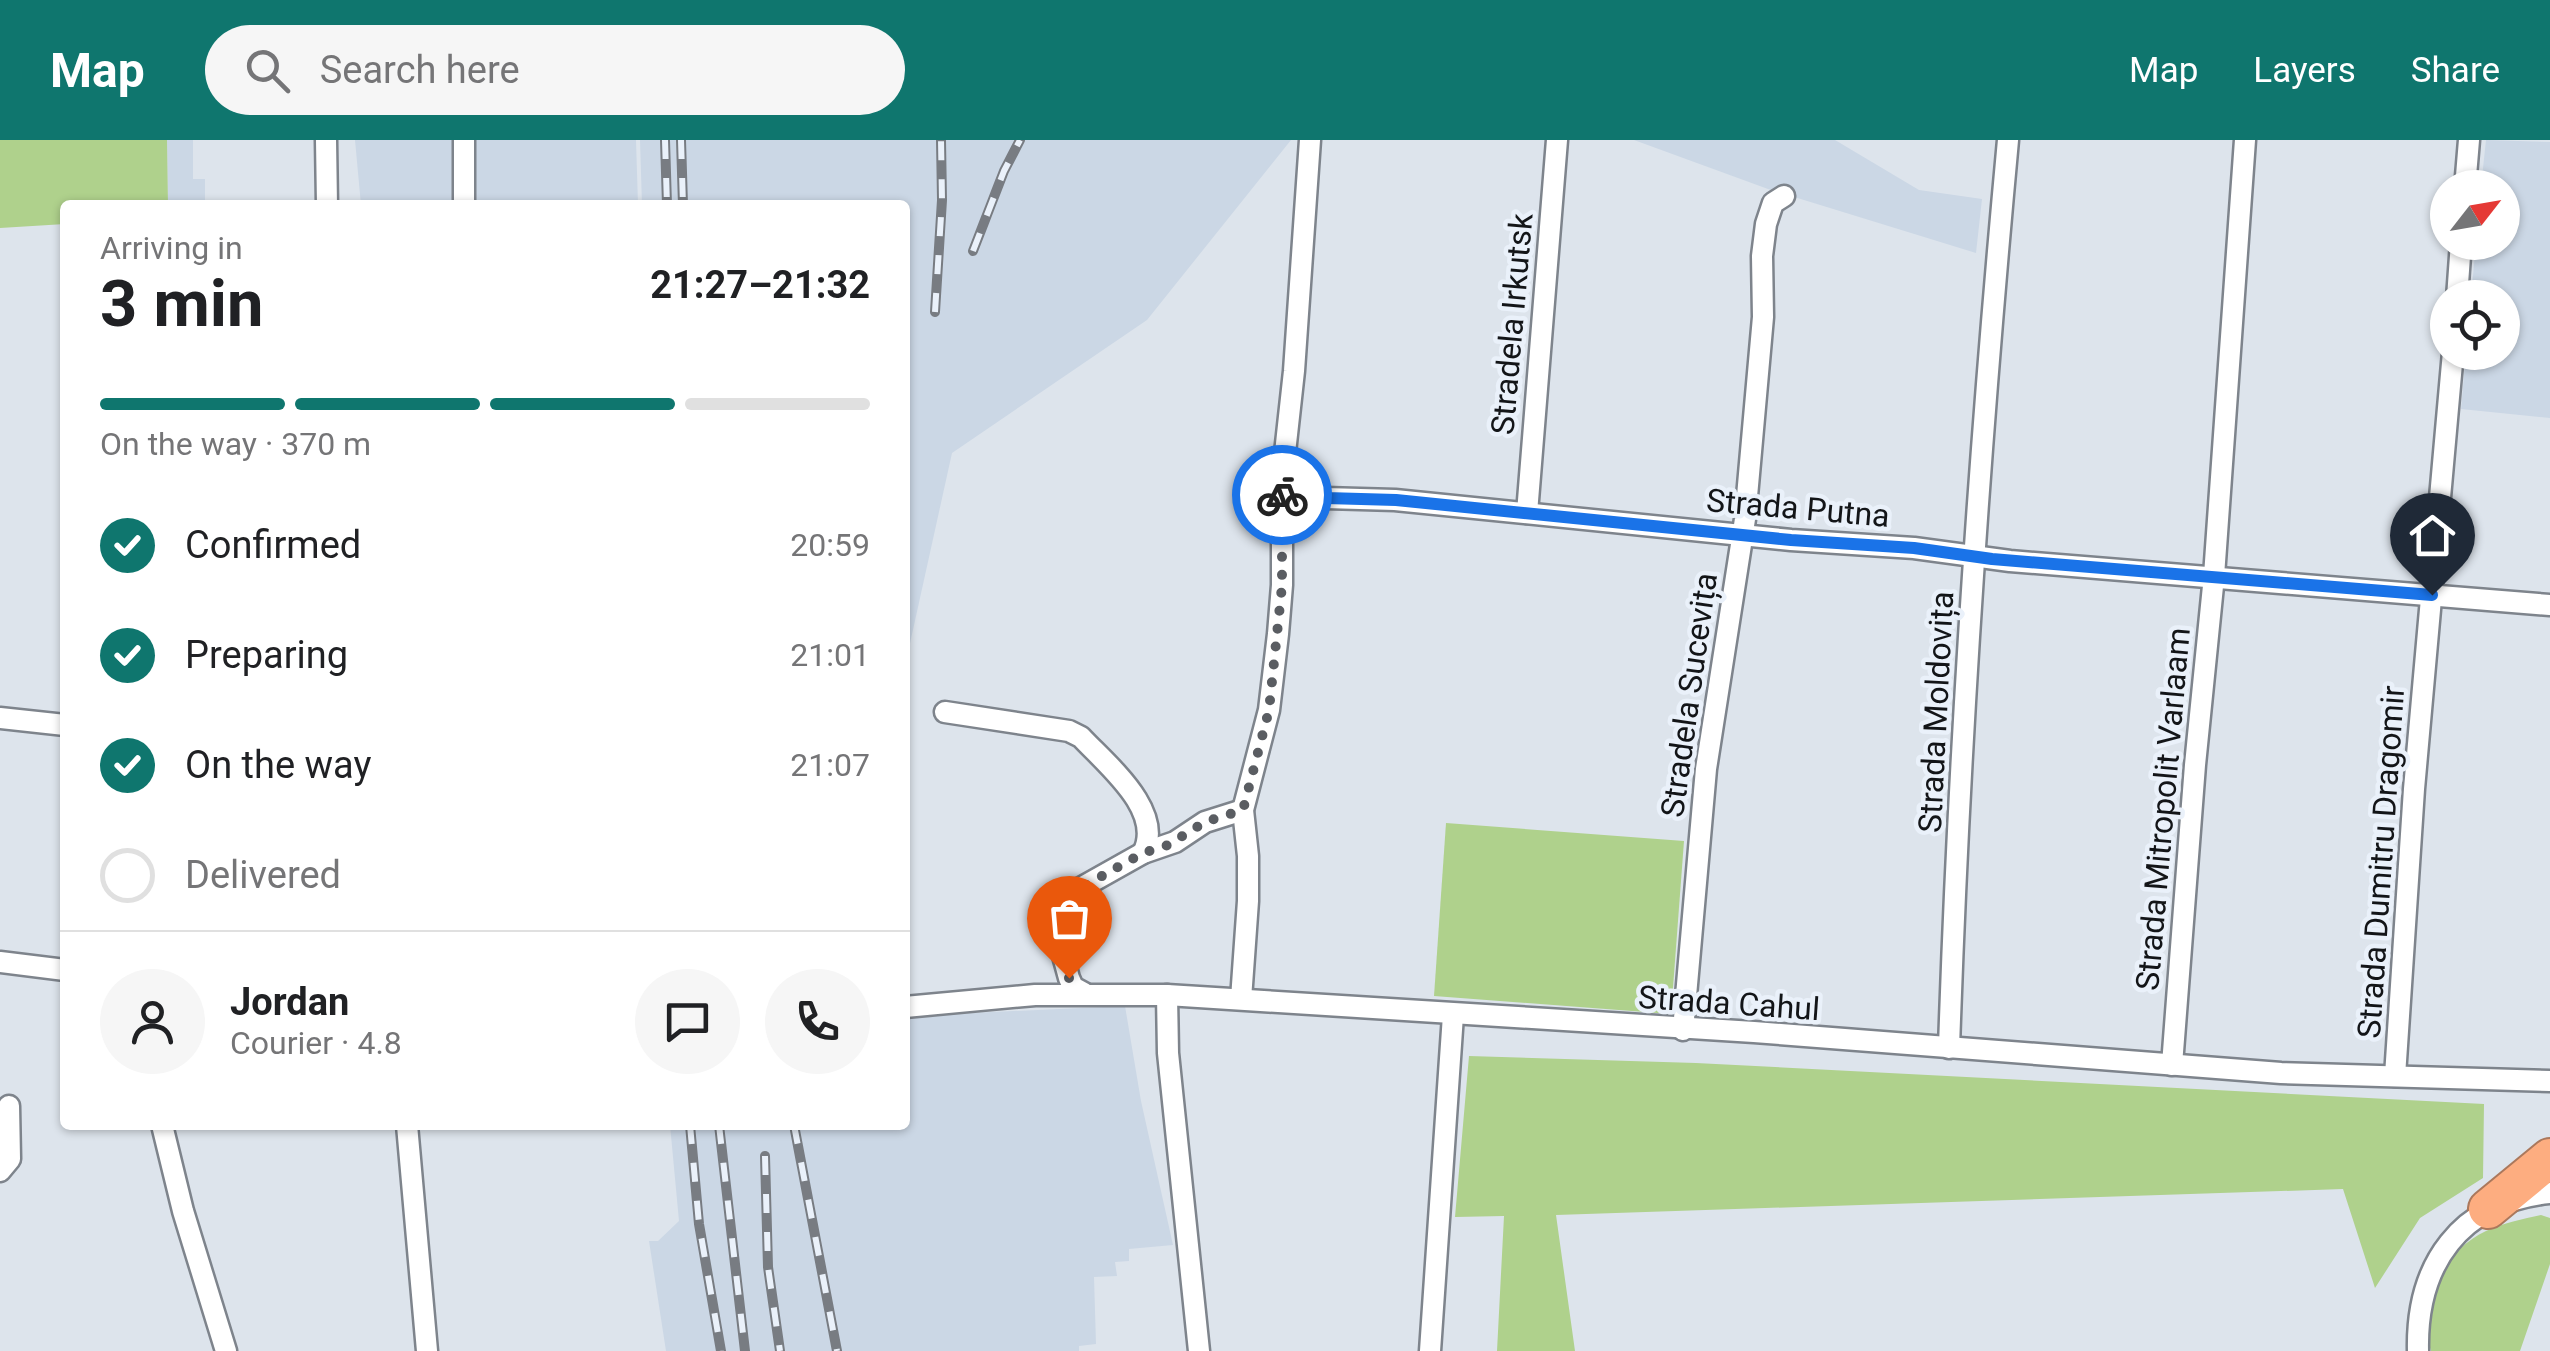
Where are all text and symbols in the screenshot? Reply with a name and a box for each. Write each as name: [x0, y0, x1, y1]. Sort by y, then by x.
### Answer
search box: [205, 25, 905, 115]
text: Map: [50, 42, 145, 99]
icon: search: [240, 43, 295, 98]
text: Search here: [320, 48, 520, 92]
text: Map: [2129, 50, 2198, 91]
text: Layers: [2253, 50, 2356, 91]
text: Share: [2411, 50, 2500, 91]
north arrow: [2430, 170, 2520, 260]
map controls: [2430, 170, 2520, 370]
street label: Stradela Irkutsk: [1483, 211, 1541, 436]
text: Arriving in: [100, 229, 243, 267]
text: 21:27–21:32: [650, 263, 870, 307]
text: 3 min: [100, 266, 263, 342]
button: locate: [2430, 280, 2520, 370]
text: On the way · 370 m: [100, 425, 371, 463]
courier: [1232, 445, 1332, 545]
icon: bike: [1255, 468, 1310, 523]
street label: Strada Putna: [1705, 481, 1891, 535]
pin: [2390, 493, 2475, 596]
icon: home: [2405, 508, 2460, 563]
icon: check: [100, 518, 155, 573]
text: Confirmed: [185, 523, 361, 567]
text: 20:59: [790, 526, 870, 564]
street label: Stradela Sucevița: [1653, 570, 1725, 820]
street label: Strada Moldovița: [1911, 590, 1961, 834]
street label: Strada Mitropolit Varlaam: [2128, 626, 2198, 992]
icon: check: [100, 628, 155, 683]
text: Preparing: [185, 633, 348, 677]
text: 21:01: [790, 636, 870, 674]
street label: Strada Dumitru Dragomir: [2350, 684, 2412, 1040]
icon: check: [100, 738, 155, 793]
text: On the way: [185, 743, 371, 787]
text: 21:07: [790, 746, 870, 784]
text: Delivered: [185, 853, 341, 897]
pin: [1027, 876, 1112, 979]
icon: bag: [1042, 891, 1097, 946]
button: person: [100, 969, 205, 1074]
button: chat: [635, 969, 740, 1074]
button: phone: [765, 969, 870, 1074]
street label: Strada Cahul: [1637, 978, 1821, 1028]
text: Jordan: [230, 980, 349, 1024]
text: Courier · 4.8: [230, 1024, 402, 1062]

